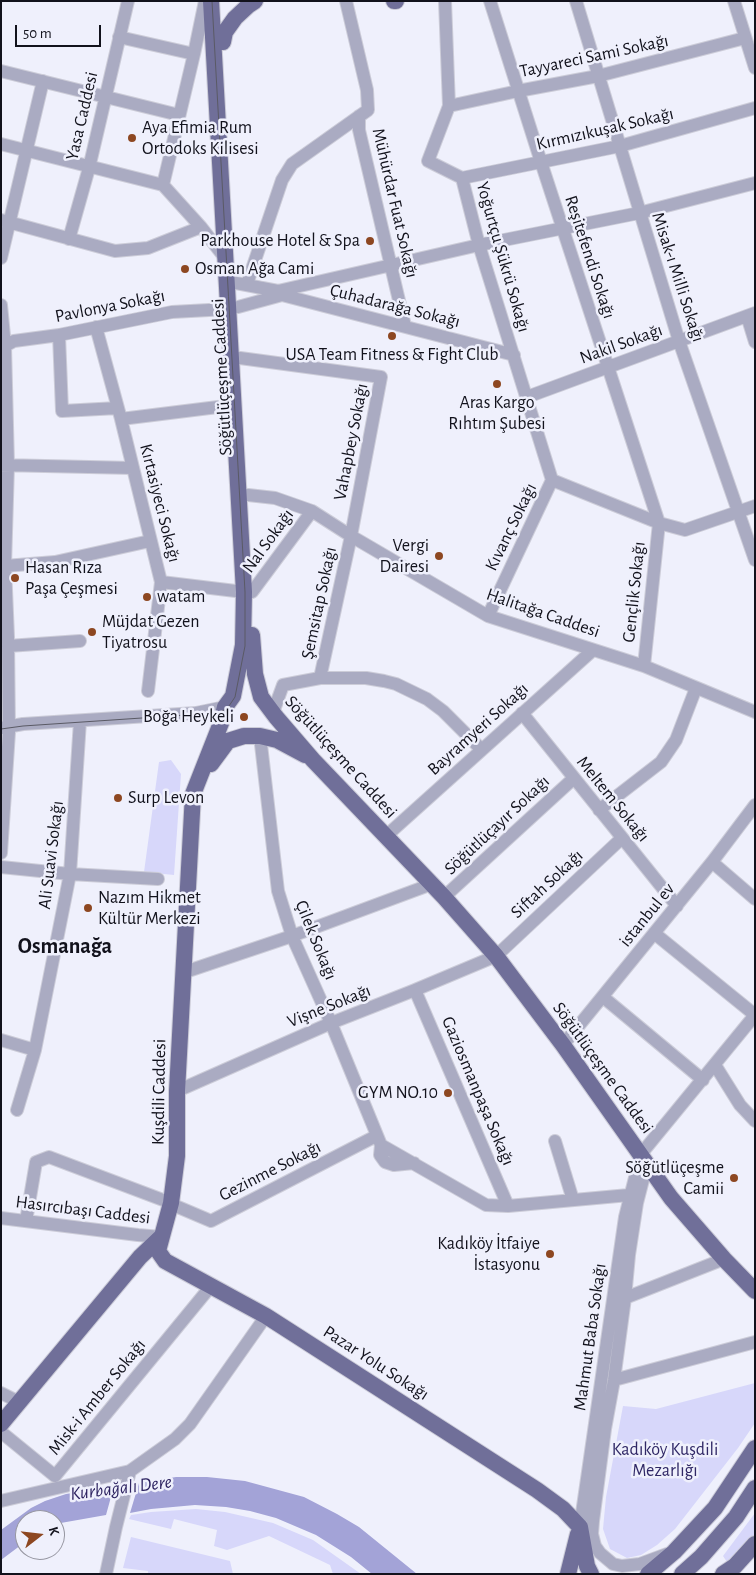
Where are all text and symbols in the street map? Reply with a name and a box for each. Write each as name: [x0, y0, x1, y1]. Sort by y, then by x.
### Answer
scale bar: [18, 15, 104, 47]
text: 50 m: [23, 26, 52, 41]
street label: Tayyareci Sami Sokağı: [518, 30, 670, 82]
street label: Yasa Caddesi: [61, 70, 103, 162]
street label: Kırmızıkuşak Sokağı: [534, 103, 676, 155]
place label: Aya Efimia Rum Ortodoks Kilisesi: [142, 117, 259, 160]
street label: Mühürdar Fuat Sokağı: [367, 126, 423, 280]
marker: Aya Efimia Rum Ortodoks Kilisesi: [126, 132, 138, 144]
street label: Yoğurtçu Şükrü Sokağı: [471, 179, 535, 335]
street label: Reşitefendi Sokağı: [560, 193, 620, 321]
street label: Misak-ı Milli Sokağı: [647, 209, 709, 345]
place label: Parkhouse Hotel & Spa: [200, 230, 360, 252]
marker: Parkhouse Hotel & Spa: [364, 235, 376, 247]
place label: Osman Ağa Cami: [195, 258, 314, 280]
marker: Osman Ağa Cami: [179, 263, 191, 275]
street label: Çuhadarağa Sokağı: [328, 279, 462, 333]
street label: Pavlonya Sokağı: [53, 285, 167, 327]
street label: Söğütlüçeşme Caddesi: [207, 298, 237, 456]
street label: Nakil Sokağı: [577, 319, 665, 369]
marker: USA Team Fitness & Fight Club: [386, 330, 398, 342]
place label: USA Team Fitness & Fight Club: [285, 344, 499, 366]
marker: Aras Kargo Rıhtım Şubesi: [491, 378, 503, 390]
street label: Vahapbey Sokağı: [329, 382, 373, 502]
place label: Aras Kargo Rıhtım Şubesi: [448, 392, 546, 434]
street label: Kırtasiyeci Sokağı: [135, 442, 185, 564]
street label: Kıvanç Sokağı: [480, 480, 542, 574]
street label: Nal Sokağı: [238, 505, 298, 577]
place label: Vergi Dairesi: [380, 535, 429, 578]
street label: Gençlik Sokağı: [618, 541, 650, 643]
street label: Şemsitap Sokağı: [297, 545, 341, 661]
marker: Vergi Dairesi: [433, 550, 445, 562]
place label: Hasan Rıza Paşa Çeşmesi: [25, 557, 118, 600]
marker: Hasan Rıza Paşa Çeşmesi: [9, 572, 21, 584]
street label: Halitağa Caddesi: [483, 583, 603, 643]
place label: watam: [157, 586, 205, 608]
marker: watam: [141, 591, 153, 603]
place label: Müjdat Gezen Tiyatrosu: [102, 611, 200, 654]
marker: Müjdat Gezen Tiyatrosu: [86, 626, 98, 638]
street label: Bayramyeri Sokağı: [423, 678, 533, 780]
street label: Söğütlüçeşme Caddesi: [280, 691, 402, 823]
place label: Boğa Heykeli: [143, 706, 234, 728]
marker: Boğa Heykeli: [238, 711, 250, 723]
street label: Meltem Sokağı: [572, 752, 654, 846]
street label: Söğütlüçayır Sokağı: [440, 771, 554, 879]
place label: Surp Levon: [128, 787, 204, 809]
marker: Surp Levon: [112, 792, 124, 804]
street label: Ali Suavi Sokağı: [34, 800, 68, 910]
street label: Siftah Sokağı: [506, 845, 588, 923]
street label: istanbul ev: [615, 879, 679, 951]
place label: Nazım Hikmet Kültür Merkezi: [98, 887, 201, 930]
street label: Çilek Sokağı: [290, 897, 342, 983]
marker: Nazım Hikmet Kültür Merkezi: [82, 902, 94, 914]
district label: Osmanağa: [18, 933, 112, 959]
street label: Vişne Sokağı: [284, 980, 374, 1032]
street label: Söğütlüçeşme Caddesi: [548, 998, 658, 1138]
street label: Gaziosmanpaşa Sokağı: [437, 1013, 519, 1169]
street label: Kuşdili Caddesi: [147, 1039, 171, 1145]
place label: GYM NO.10: [358, 1082, 438, 1104]
marker: GYM NO.10: [442, 1087, 454, 1099]
street label: Gezinme Sokağı: [215, 1136, 325, 1206]
place label: Söğütlüçeşme Camii: [625, 1157, 724, 1200]
marker: Söğütlüçeşme Camii: [728, 1172, 740, 1184]
street label: Hasırcıbaşı Caddesi: [14, 1191, 152, 1229]
place label: Kadıköy İtfaiye İstasyonu: [437, 1233, 540, 1276]
marker: Kadıköy İtfaiye İstasyonu: [544, 1248, 556, 1260]
street label: Mahmut Baba Sokağı: [569, 1262, 611, 1412]
street label: Pazar Yolu Sokağı: [319, 1321, 433, 1405]
street label: Misk-i Amber Sokağı: [44, 1335, 150, 1459]
park label: Kadıköy Kuşdili Mezarlığı: [612, 1439, 718, 1482]
water label: Kurbağalı Dere: [69, 1470, 173, 1506]
north arrow: [15, 1510, 65, 1560]
text: K: [46, 1525, 61, 1537]

